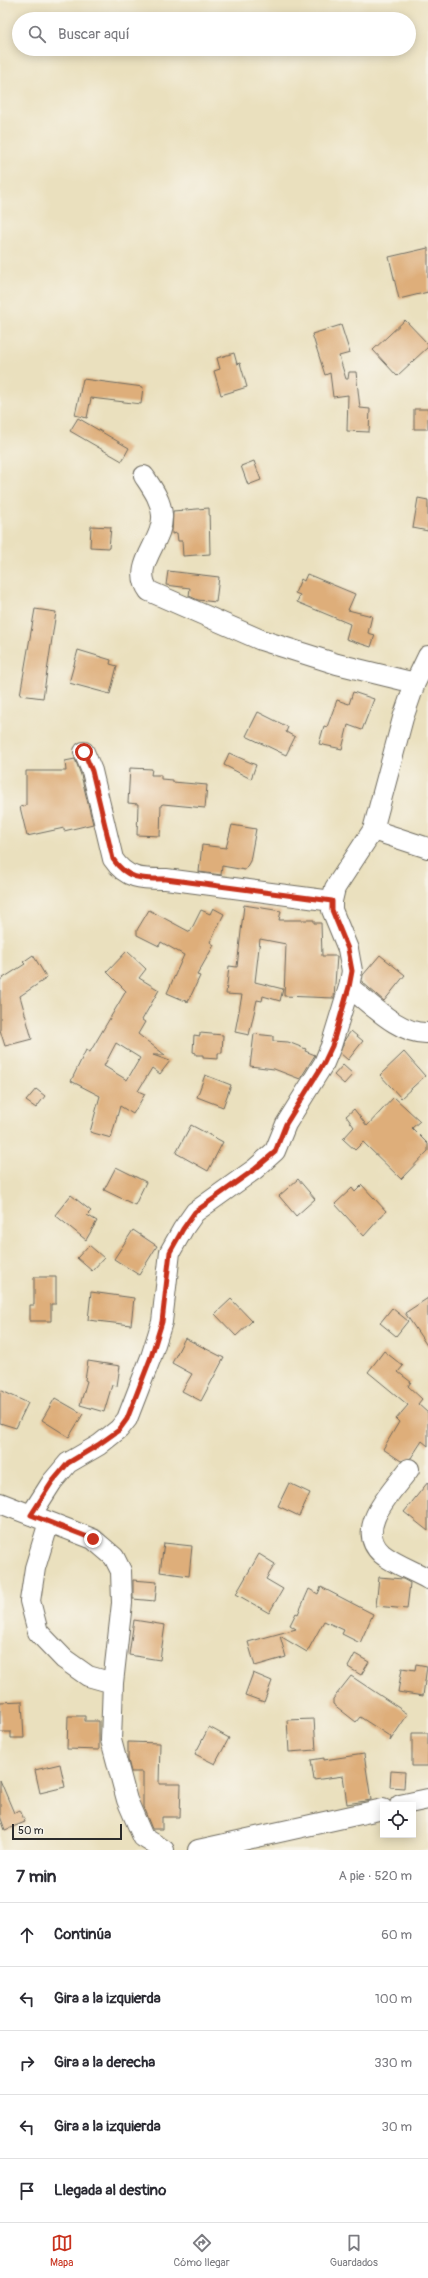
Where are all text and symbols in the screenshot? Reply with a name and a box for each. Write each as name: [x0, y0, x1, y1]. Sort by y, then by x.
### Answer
search box: [12, 12, 416, 56]
icon: search: [26, 23, 48, 45]
text: Buscar aquí: [58, 25, 130, 44]
route start: [75, 743, 93, 761]
route end: [84, 1530, 102, 1548]
map controls: [380, 1802, 416, 1838]
button: locate: [380, 1802, 416, 1838]
scale bar: [12, 1822, 122, 1841]
text: 50 m: [18, 1824, 44, 1837]
text: 7 min: [16, 1866, 56, 1887]
text: A pie · 520 m: [338, 1868, 412, 1884]
icon: ahead: [16, 1924, 38, 1946]
text: Continúa: [54, 1925, 111, 1944]
text: 60 m: [381, 1927, 412, 1943]
icon: left: [16, 1988, 38, 2010]
text: Gira a la izquierda: [54, 1989, 161, 2008]
text: 100 m: [375, 1991, 412, 2007]
icon: right: [16, 2052, 38, 2074]
text: Gira a la derecha: [54, 2053, 155, 2072]
text: 330 m: [374, 2055, 412, 2071]
icon: left: [16, 2116, 38, 2138]
text: Gira a la izquierda: [54, 2117, 161, 2136]
text: 30 m: [382, 2119, 412, 2135]
icon: arrive: [16, 2180, 38, 2202]
text: Llegada al destino: [54, 2181, 166, 2200]
tab: Mapa: [50, 2232, 73, 2269]
tab: Cómo llegar: [174, 2232, 230, 2269]
tab: Guardados: [330, 2232, 378, 2269]

